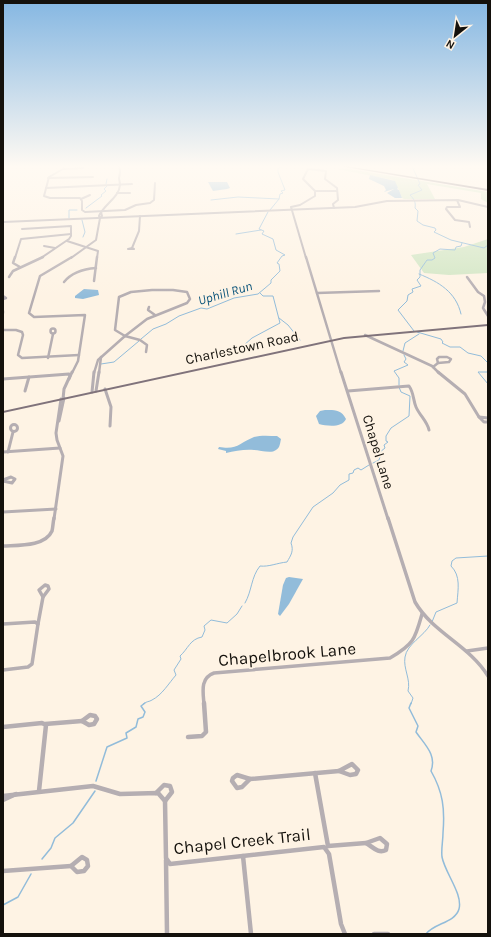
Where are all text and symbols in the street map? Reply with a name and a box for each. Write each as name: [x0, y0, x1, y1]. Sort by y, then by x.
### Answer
north arrow: [435, 16, 475, 56]
text: N: [444, 37, 457, 52]
water label: Uphill Run: [196, 278, 254, 308]
street label: Charlestown Road: [184, 328, 300, 368]
street label: Chapel Lane: [359, 413, 397, 491]
street label: Chapelbrook Lane: [217, 638, 357, 670]
street label: Chapel Creek Trail: [172, 824, 312, 858]

